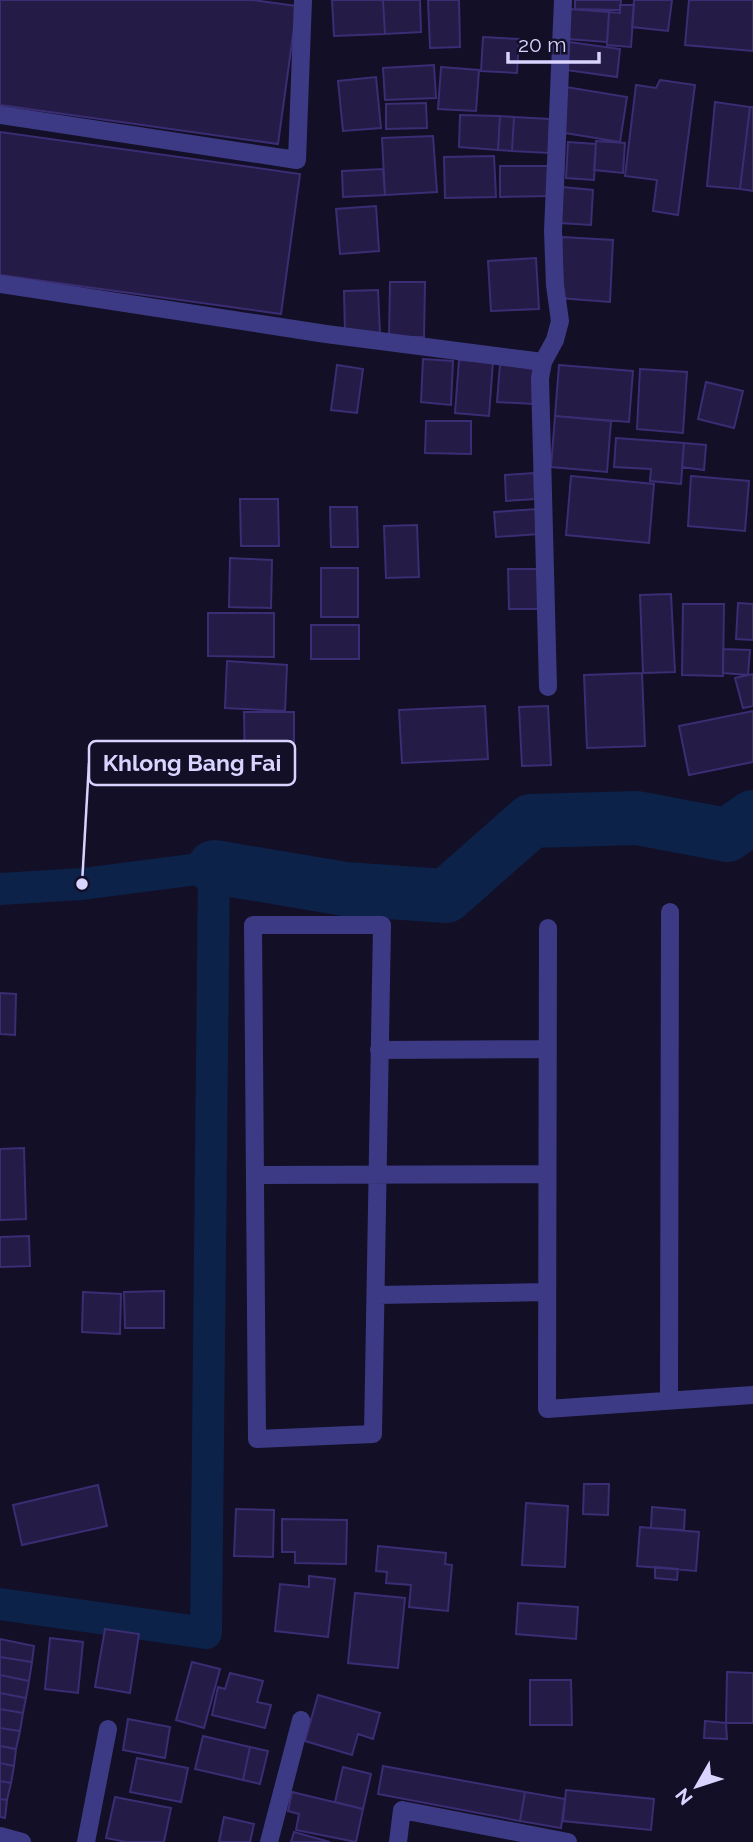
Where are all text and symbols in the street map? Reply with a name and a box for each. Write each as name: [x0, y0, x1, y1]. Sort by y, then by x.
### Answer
scale bar: [508, 21, 599, 65]
text: 20 m: [518, 32, 566, 57]
callout: Khlong Bang Fai: [89, 741, 295, 785]
text: Khlong Bang Fai: [103, 749, 281, 776]
north arrow: [662, 1751, 732, 1821]
text: N: [671, 1784, 697, 1809]

